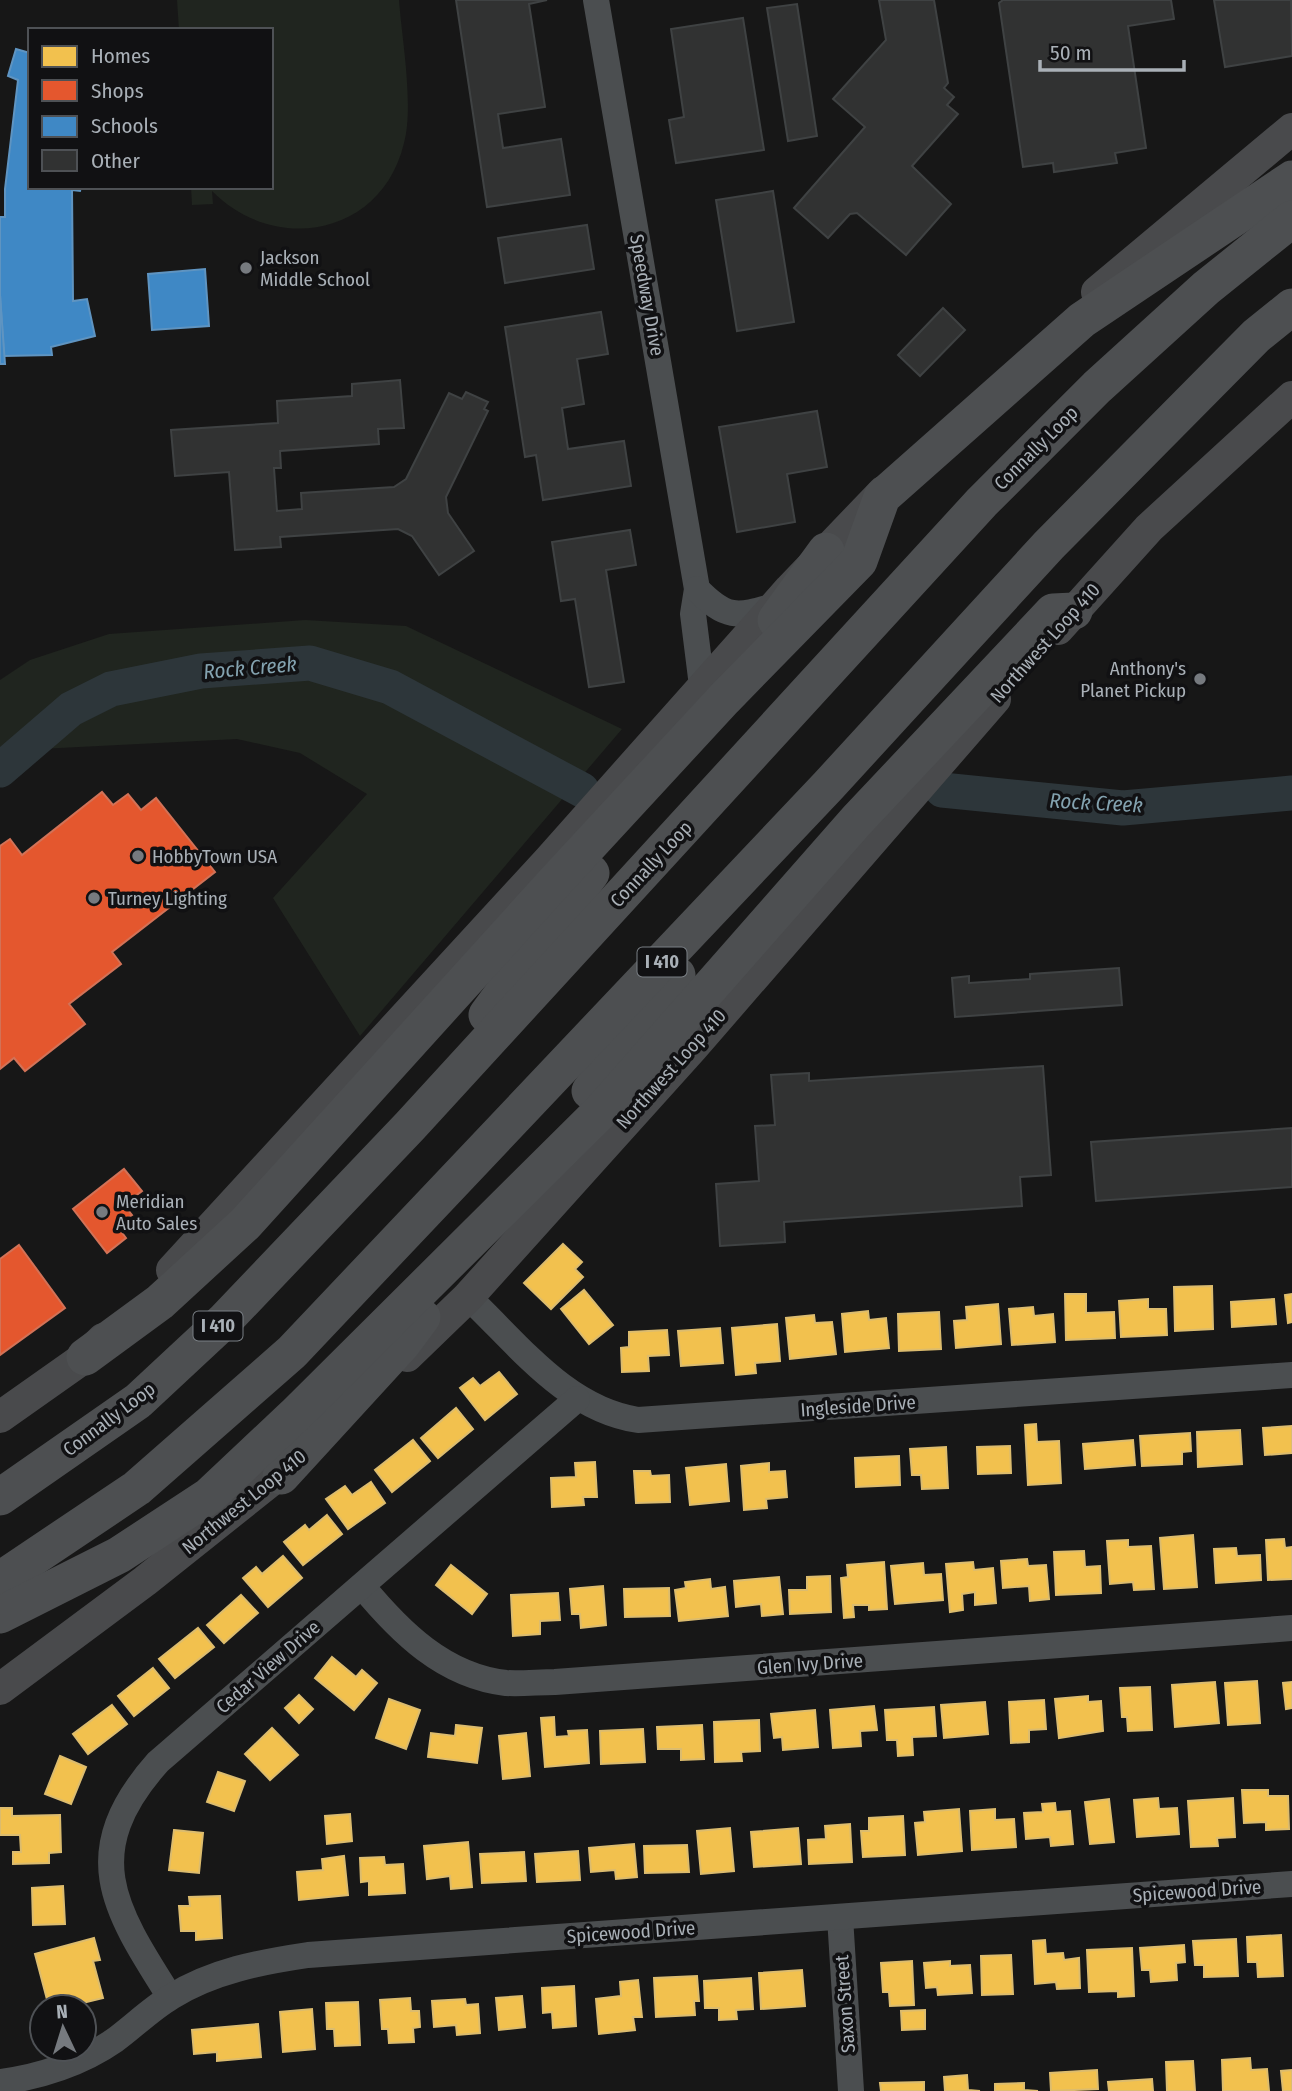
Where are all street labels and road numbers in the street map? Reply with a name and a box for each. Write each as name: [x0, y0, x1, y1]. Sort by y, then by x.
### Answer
street label: Speedway Drive: [625, 232, 669, 358]
street label: Connally Loop: [989, 401, 1083, 495]
street label: Northwest Loop 410: [985, 578, 1105, 708]
street label: Connally Loop: [605, 816, 697, 912]
road number: I 410: [638, 947, 686, 976]
street label: Northwest Loop 410: [611, 1004, 731, 1134]
road number: I 410: [194, 1311, 242, 1340]
street label: Connally Loop: [58, 1377, 160, 1461]
street label: Ingleside Drive: [800, 1391, 916, 1421]
street label: Northwest Loop 410: [177, 1445, 311, 1559]
street label: Cedar View Drive: [211, 1616, 325, 1718]
street label: Glen Ivy Drive: [756, 1649, 864, 1679]
street label: Spicewood Drive: [1132, 1875, 1262, 1907]
street label: Spicewood Drive: [566, 1916, 696, 1948]
street label: Saxon Street: [830, 1954, 860, 2054]

